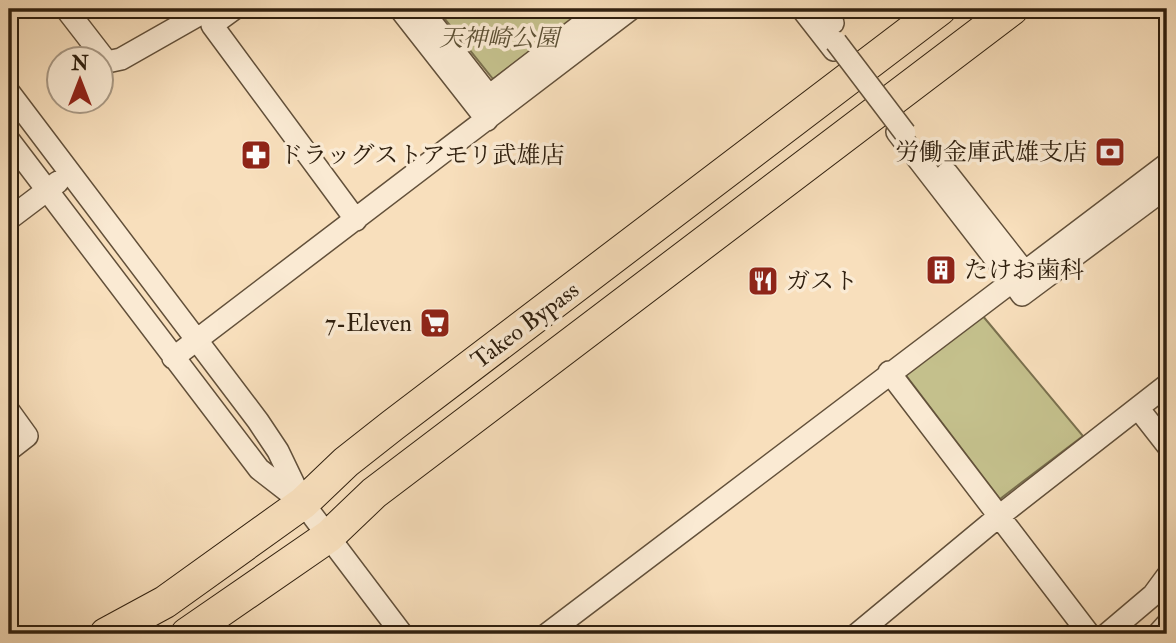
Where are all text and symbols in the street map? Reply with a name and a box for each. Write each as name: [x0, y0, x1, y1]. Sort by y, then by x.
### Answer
park label: 天神崎公園: [439, 23, 563, 54]
north arrow: [46, 46, 116, 116]
text: N: [70, 52, 89, 76]
bank icon: 労働金庫武雄支店: [1093, 135, 1127, 169]
place label: 労働金庫武雄支店: [895, 137, 1087, 168]
pharmacy icon: ドラッグストアモリ武雄店: [239, 138, 273, 172]
place label: ドラッグストアモリ武雄店: [279, 140, 565, 171]
building icon: たけお歯科: [924, 253, 958, 287]
place label: たけお歯科: [964, 255, 1084, 286]
restaurant icon: ガスト: [746, 264, 780, 298]
place label: ガスト: [786, 266, 858, 297]
street label: Takeo Bypass: [465, 275, 586, 376]
supermarket icon: 7-Eleven: [418, 306, 452, 340]
place label: 7-Eleven: [325, 308, 412, 339]

